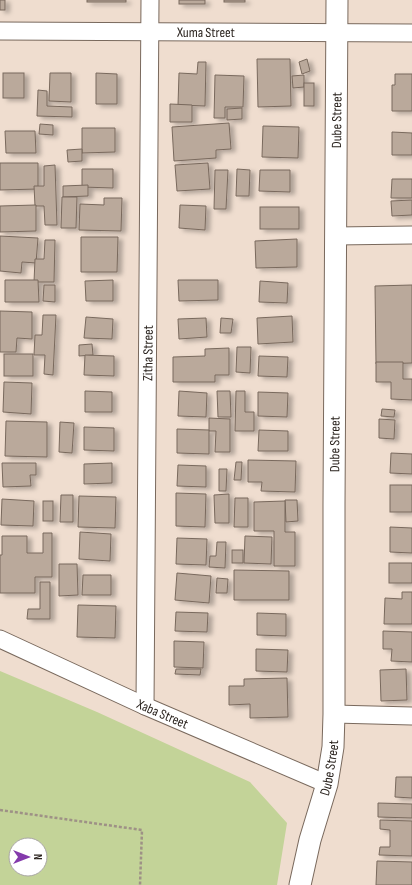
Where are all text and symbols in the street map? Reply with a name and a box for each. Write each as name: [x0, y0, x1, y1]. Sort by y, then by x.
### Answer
street label: Xuma Street: [176, 23, 235, 41]
street label: Dube Street: [328, 92, 345, 148]
street label: Zitha Street: [139, 325, 156, 381]
street label: Dube Street: [326, 416, 343, 472]
street label: Xaba Street: [133, 695, 191, 732]
street label: Dube Street: [315, 740, 342, 798]
north arrow: [8, 837, 48, 877]
text: N: [31, 854, 44, 860]

